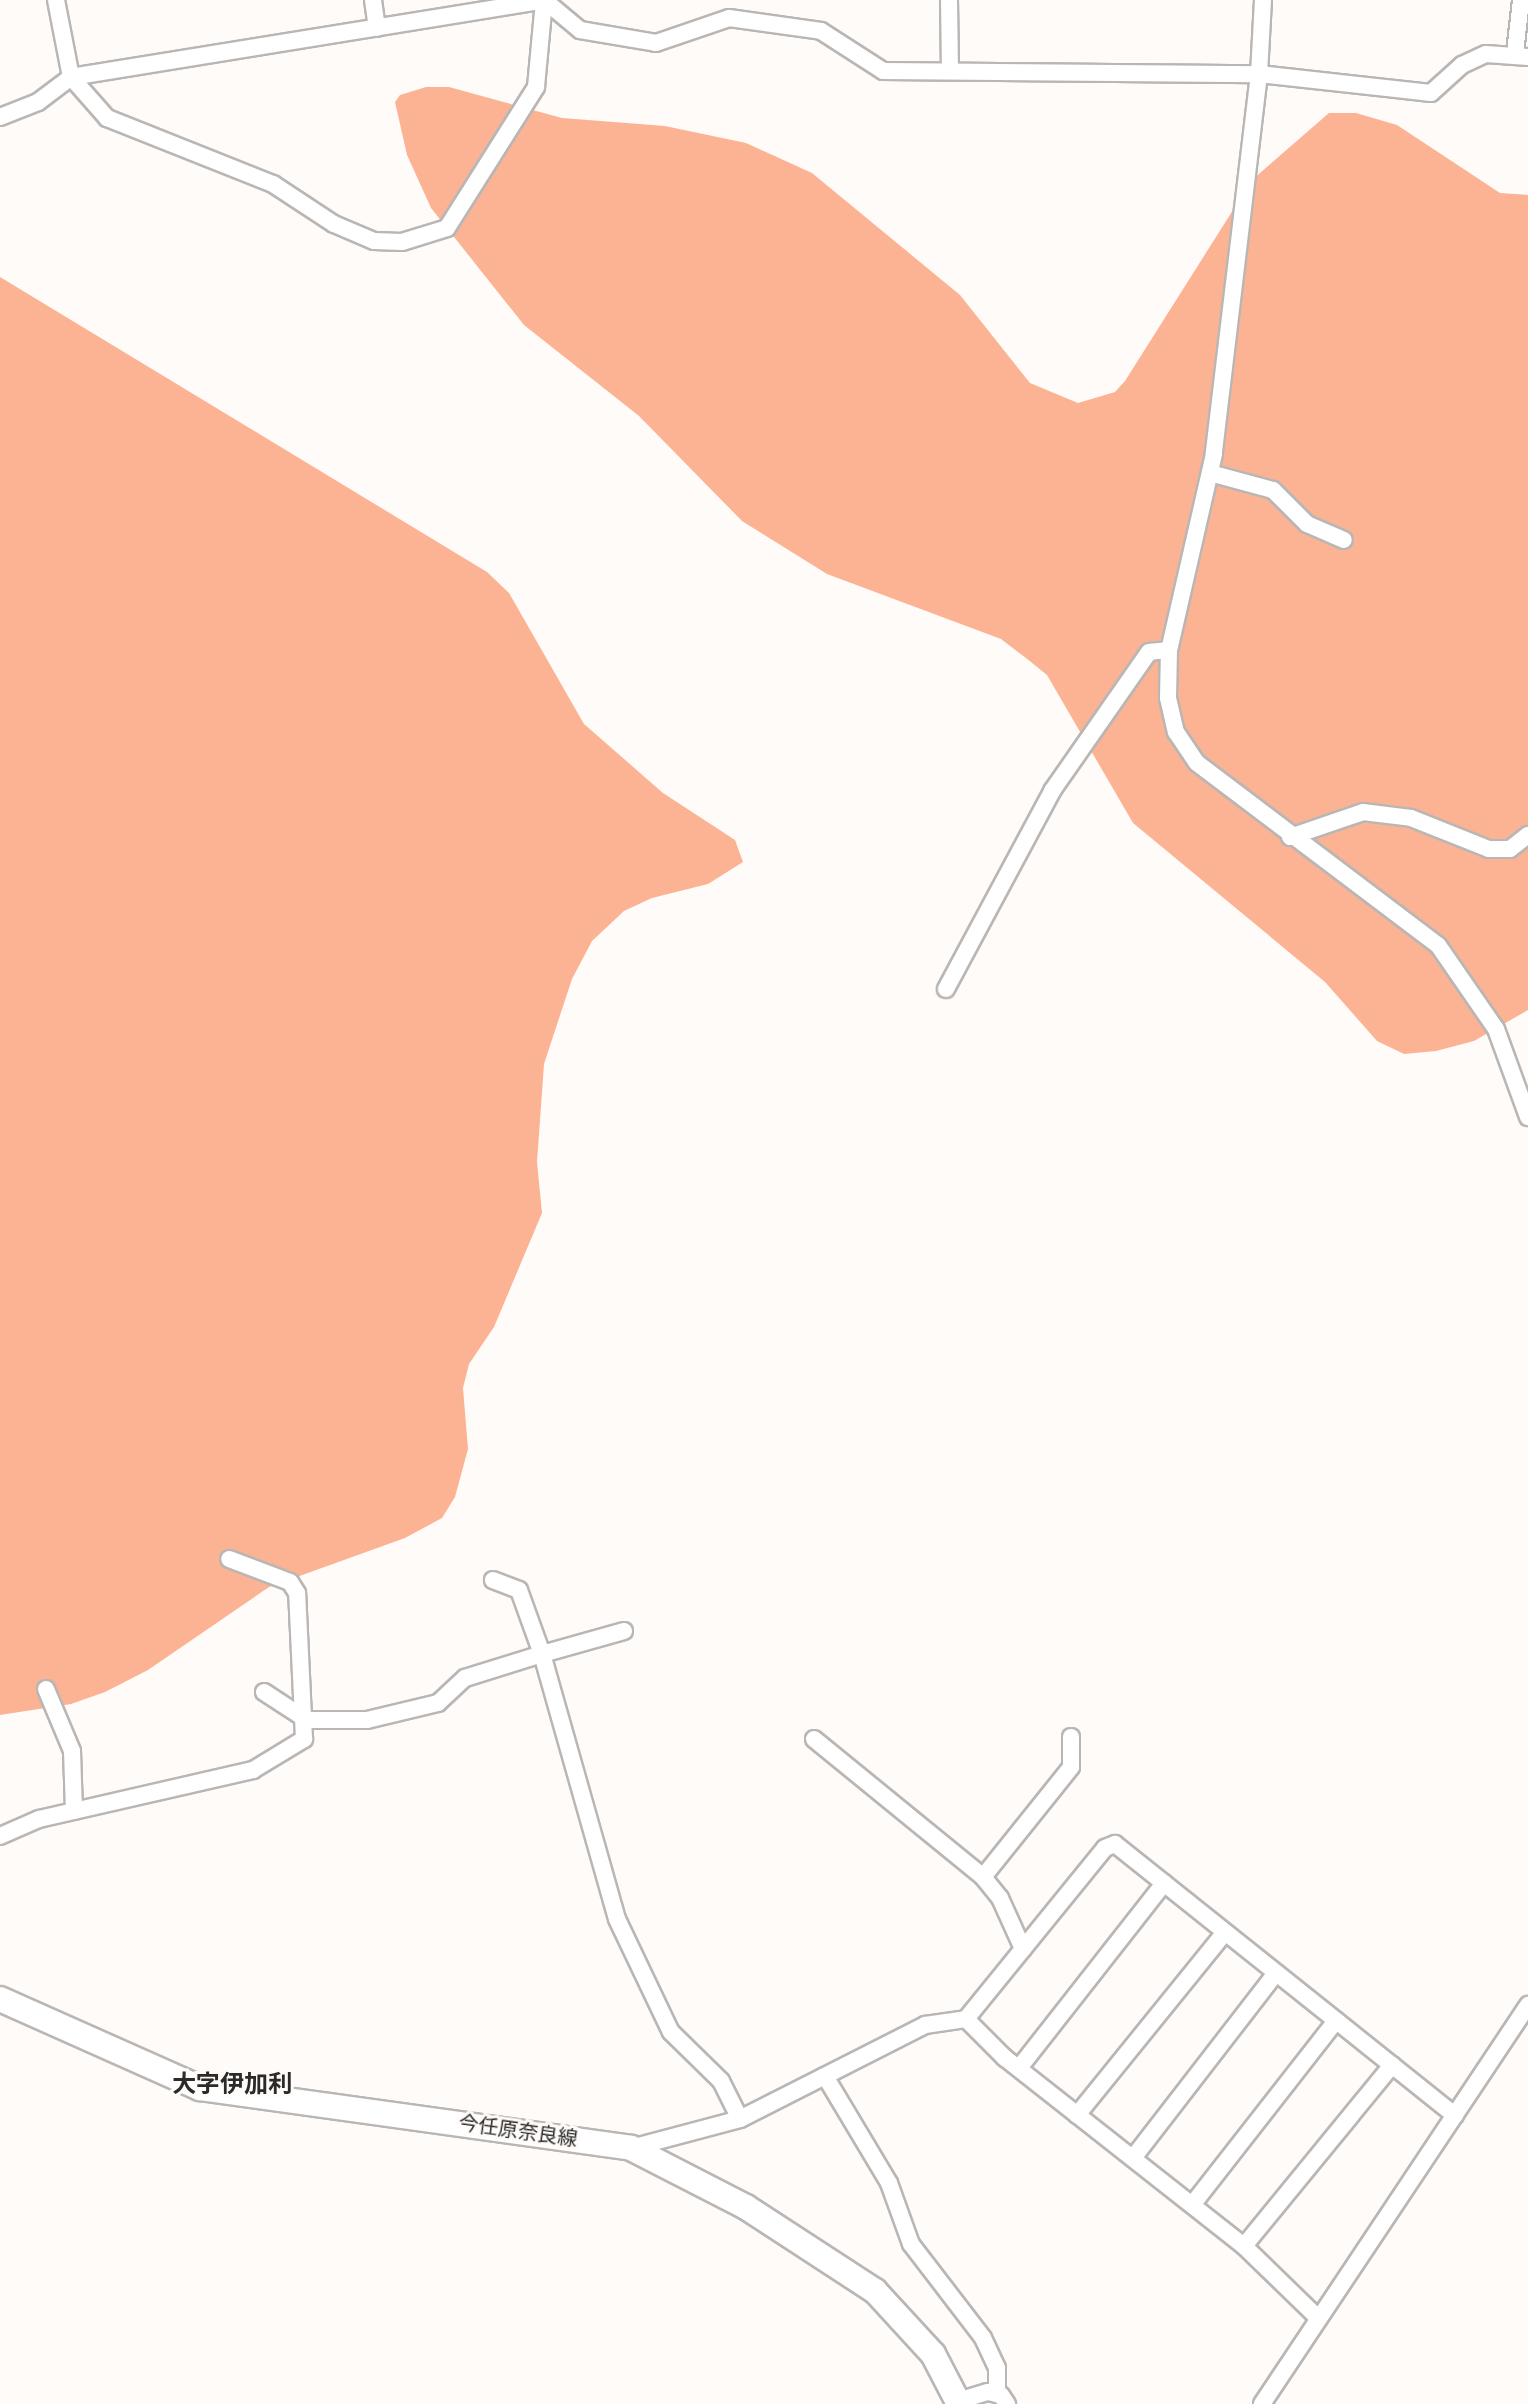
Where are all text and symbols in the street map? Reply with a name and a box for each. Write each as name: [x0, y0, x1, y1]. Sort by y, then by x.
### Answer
district label: 大字伊加利: [172, 2070, 292, 2098]
street label: 今任原奈良線: [457, 2111, 579, 2151]

